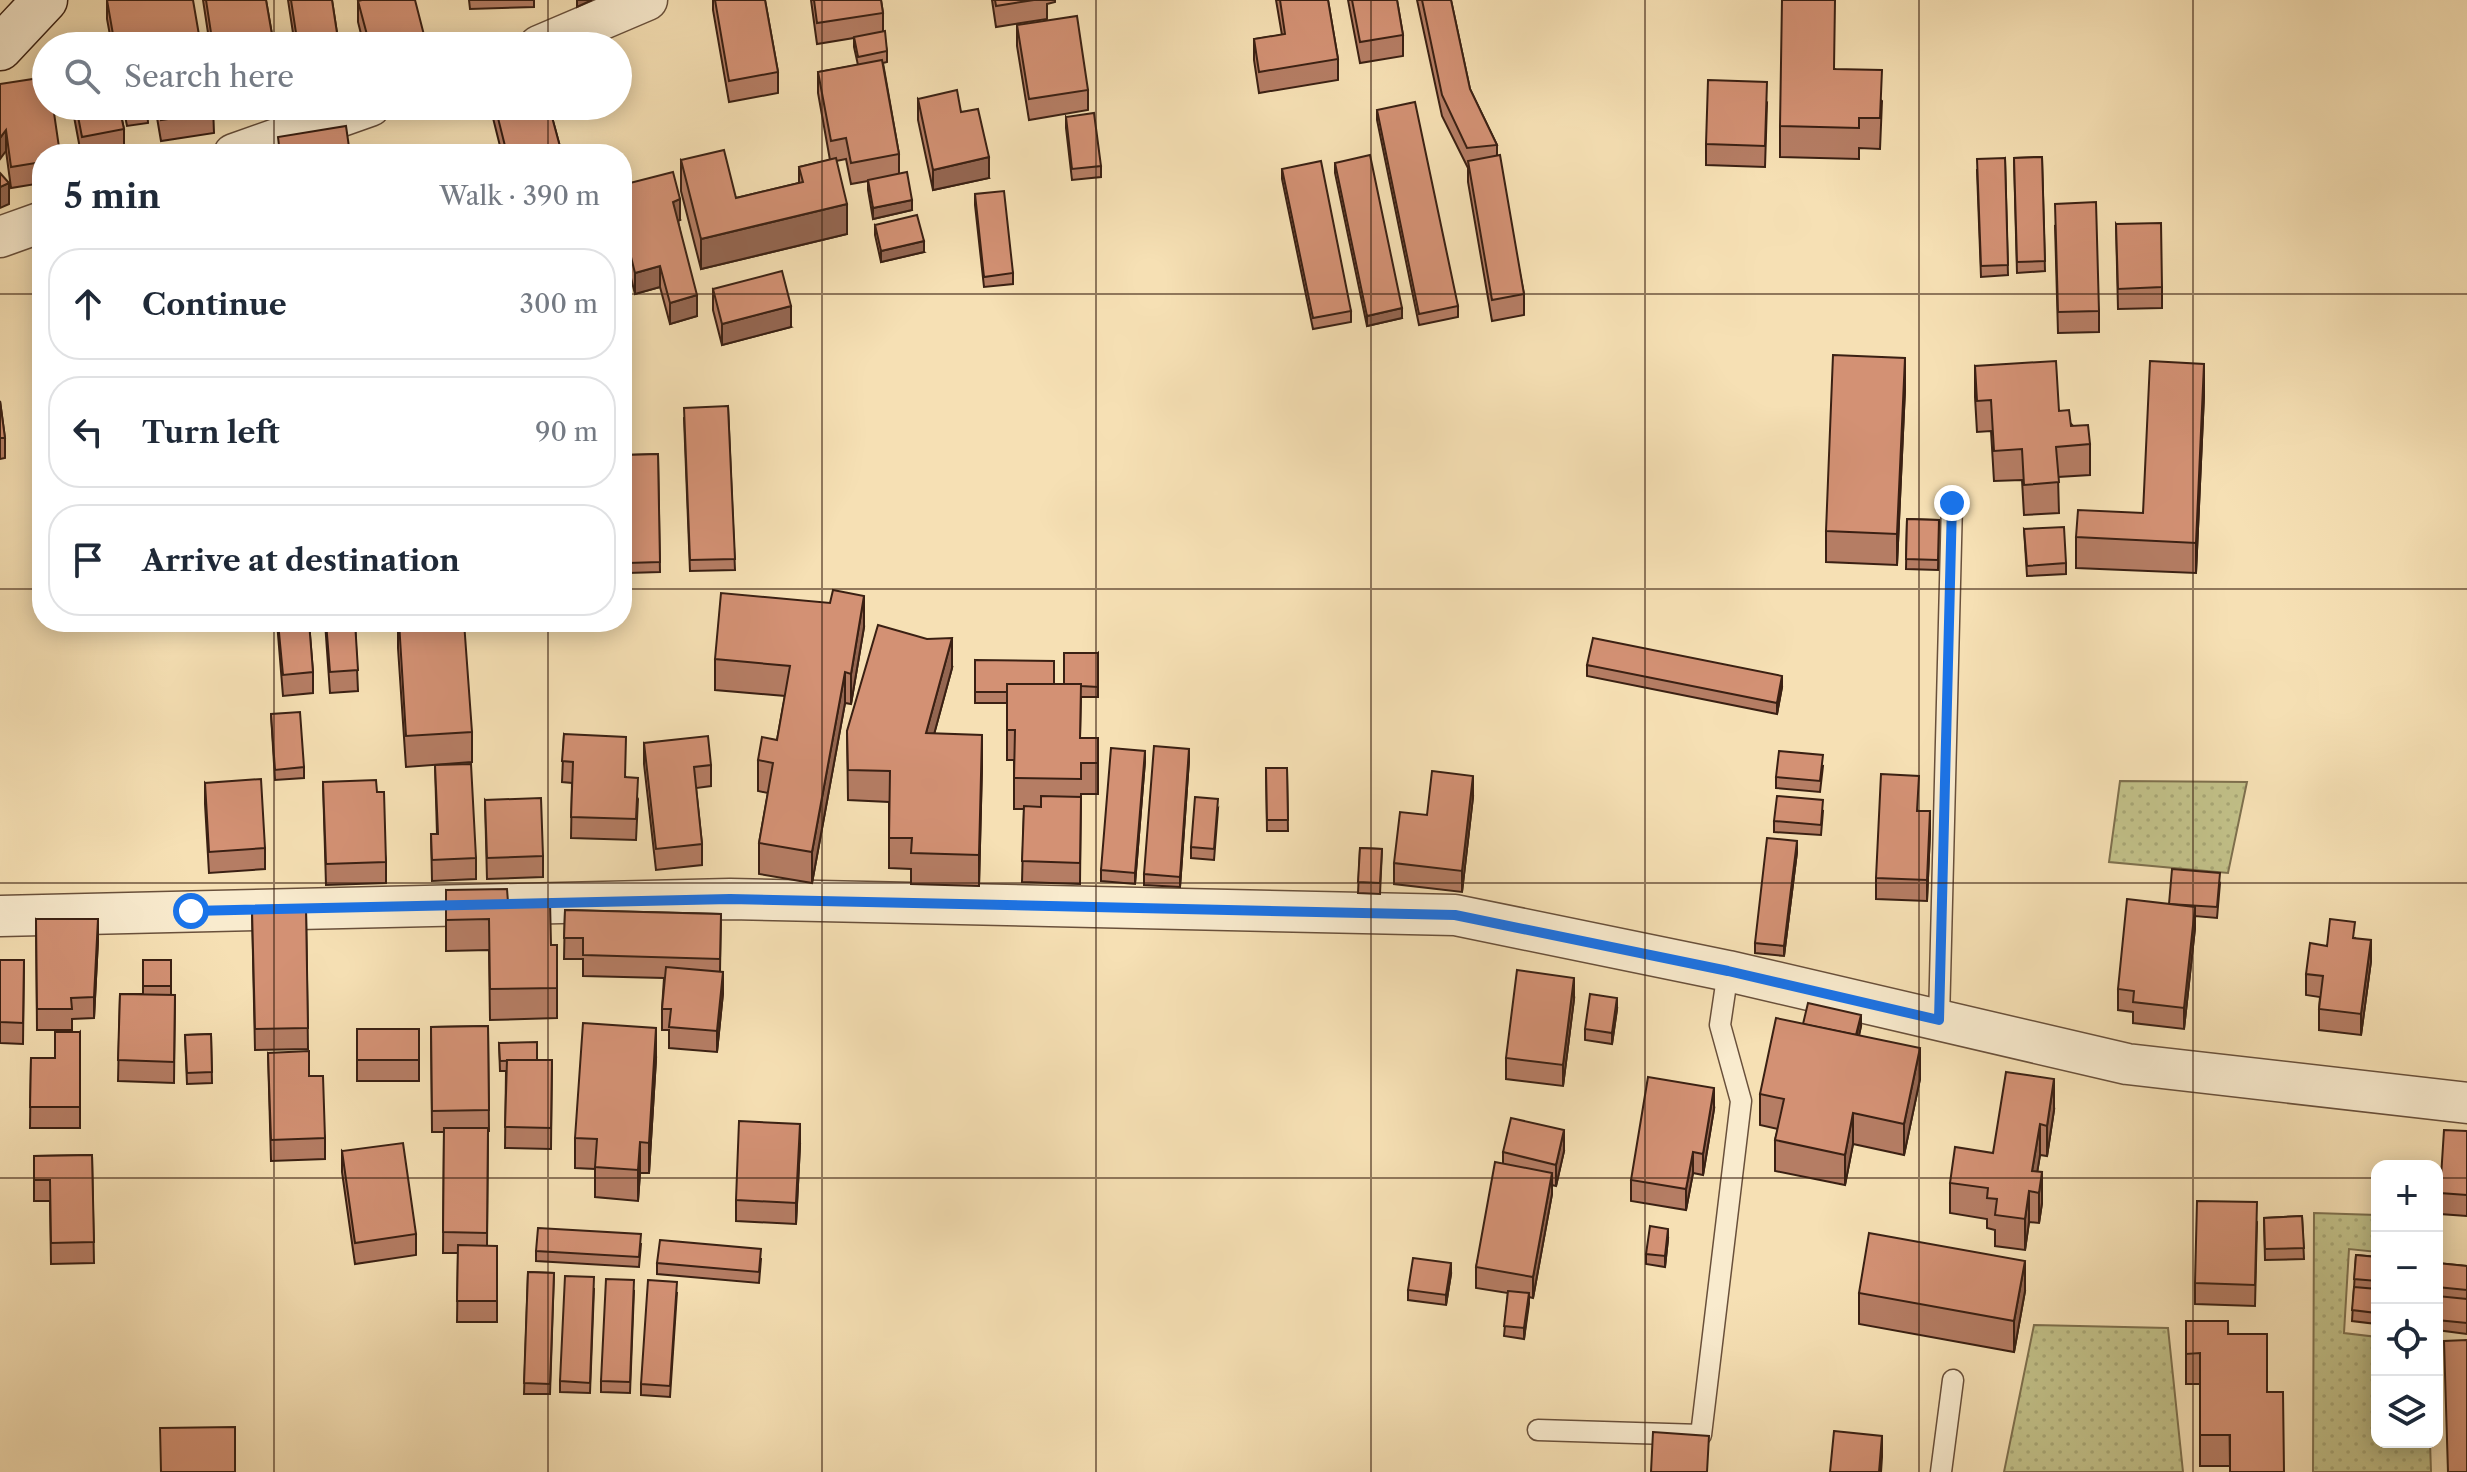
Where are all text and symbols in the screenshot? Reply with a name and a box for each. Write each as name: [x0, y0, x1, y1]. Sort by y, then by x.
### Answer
search box: [32, 32, 632, 120]
icon: search: [60, 54, 104, 98]
text: Search here: [124, 58, 294, 95]
text: 5 min: [64, 175, 161, 217]
text: Walk · 390 m: [440, 180, 600, 212]
icon: ahead: [66, 282, 110, 326]
text: Continue: [142, 286, 287, 323]
text: 300 m: [520, 288, 598, 320]
icon: left: [66, 410, 110, 454]
text: Turn left: [142, 414, 279, 451]
text: 90 m: [535, 416, 598, 448]
route end: [1934, 485, 1970, 521]
icon: arrive: [66, 538, 110, 582]
text: Arrive at destination: [142, 542, 460, 579]
route start: [173, 893, 209, 929]
map controls: [2371, 1160, 2443, 1448]
button: +: [2371, 1160, 2443, 1232]
button: −: [2371, 1232, 2443, 1304]
button: locate: [2371, 1304, 2443, 1376]
button: layers: [2371, 1376, 2443, 1448]

